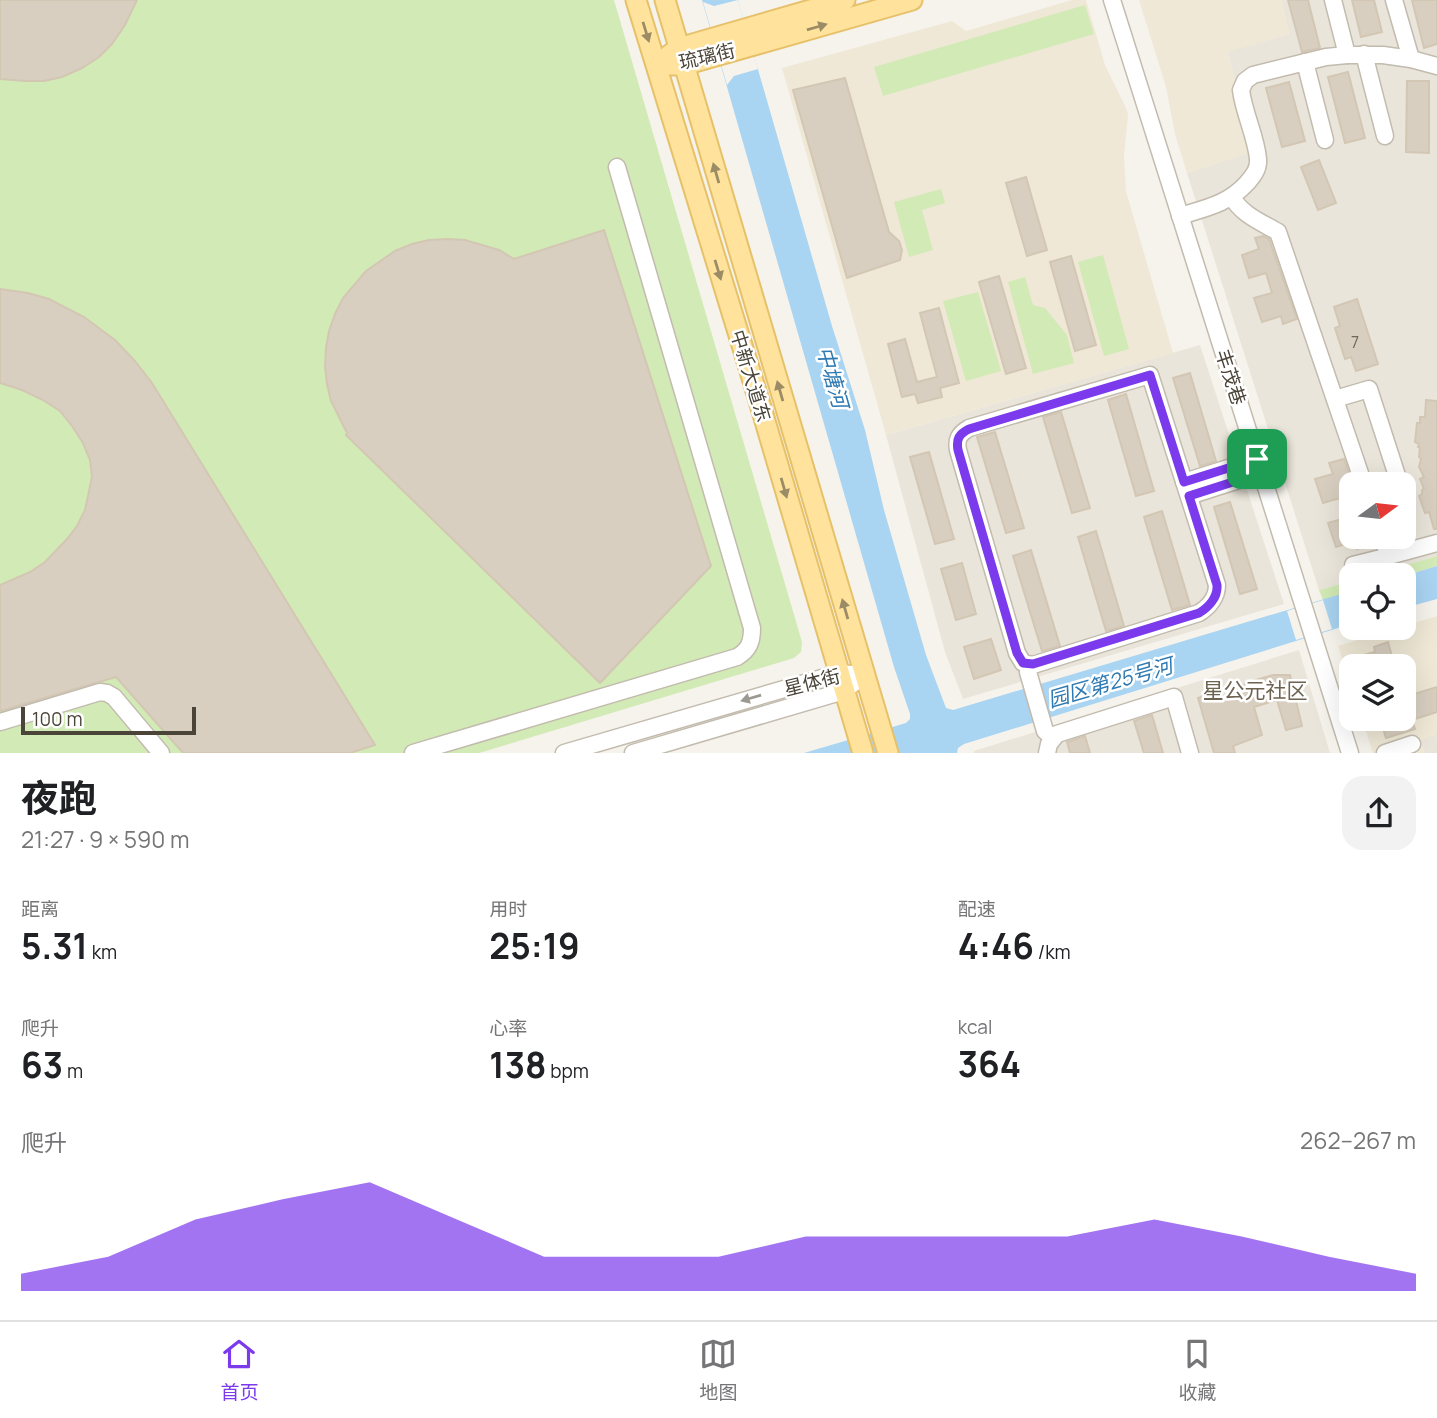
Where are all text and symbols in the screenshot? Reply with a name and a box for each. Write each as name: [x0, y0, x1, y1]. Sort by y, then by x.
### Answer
one-way arrow: [641, 22, 651, 43]
one-way arrow: [807, 22, 828, 32]
street label: 琉璃街: [676, 37, 738, 75]
one-way arrow: [710, 162, 720, 183]
one-way arrow: [714, 260, 724, 281]
street label: 中新大道东: [725, 327, 777, 425]
house number: 7: [1351, 331, 1359, 353]
water label: 中塘河: [811, 343, 856, 415]
street label: 丰茂巷: [1210, 346, 1252, 408]
one-way arrow: [775, 381, 785, 402]
pin: [1227, 429, 1287, 489]
icon: arrive: [1238, 440, 1276, 478]
north arrow: [1339, 472, 1416, 550]
map controls: [1339, 472, 1416, 731]
one-way arrow: [780, 478, 790, 499]
button: locate: [1339, 563, 1416, 640]
one-way arrow: [840, 599, 850, 620]
water label: 园区第25号河: [1044, 650, 1180, 713]
button: layers: [1339, 654, 1416, 731]
street label: 星体街: [781, 662, 843, 702]
district label: 星公元社区: [1203, 676, 1308, 704]
one-way arrow: [740, 694, 761, 704]
scale bar: [21, 704, 196, 736]
text: 100 m: [32, 706, 83, 732]
text: 夜跑: [21, 771, 97, 823]
button: share: [1342, 776, 1416, 850]
text: 21:27 · 9 × 590 m: [21, 823, 189, 855]
text: 距离: [21, 896, 59, 922]
text: 用时: [489, 896, 527, 922]
text: 配速: [958, 896, 996, 922]
text: 5.31: [21, 922, 88, 970]
text: 25:19: [489, 922, 580, 970]
text: 4:46: [958, 922, 1034, 970]
text: km: [88, 939, 117, 965]
text: /km: [1034, 939, 1071, 965]
text: kcal: [958, 1014, 992, 1040]
text: 爬升: [21, 1015, 59, 1041]
text: 心率: [489, 1015, 527, 1041]
text: 364: [958, 1040, 1021, 1088]
text: 63: [21, 1041, 63, 1089]
text: 138: [489, 1041, 546, 1089]
text: m: [63, 1058, 83, 1084]
text: bpm: [546, 1058, 589, 1084]
text: 262–267 m: [1300, 1124, 1416, 1156]
text: 爬升: [21, 1126, 67, 1158]
tab: 首页: [220, 1335, 259, 1405]
tab: 地图: [699, 1335, 738, 1405]
tab: 收藏: [1178, 1335, 1217, 1405]

